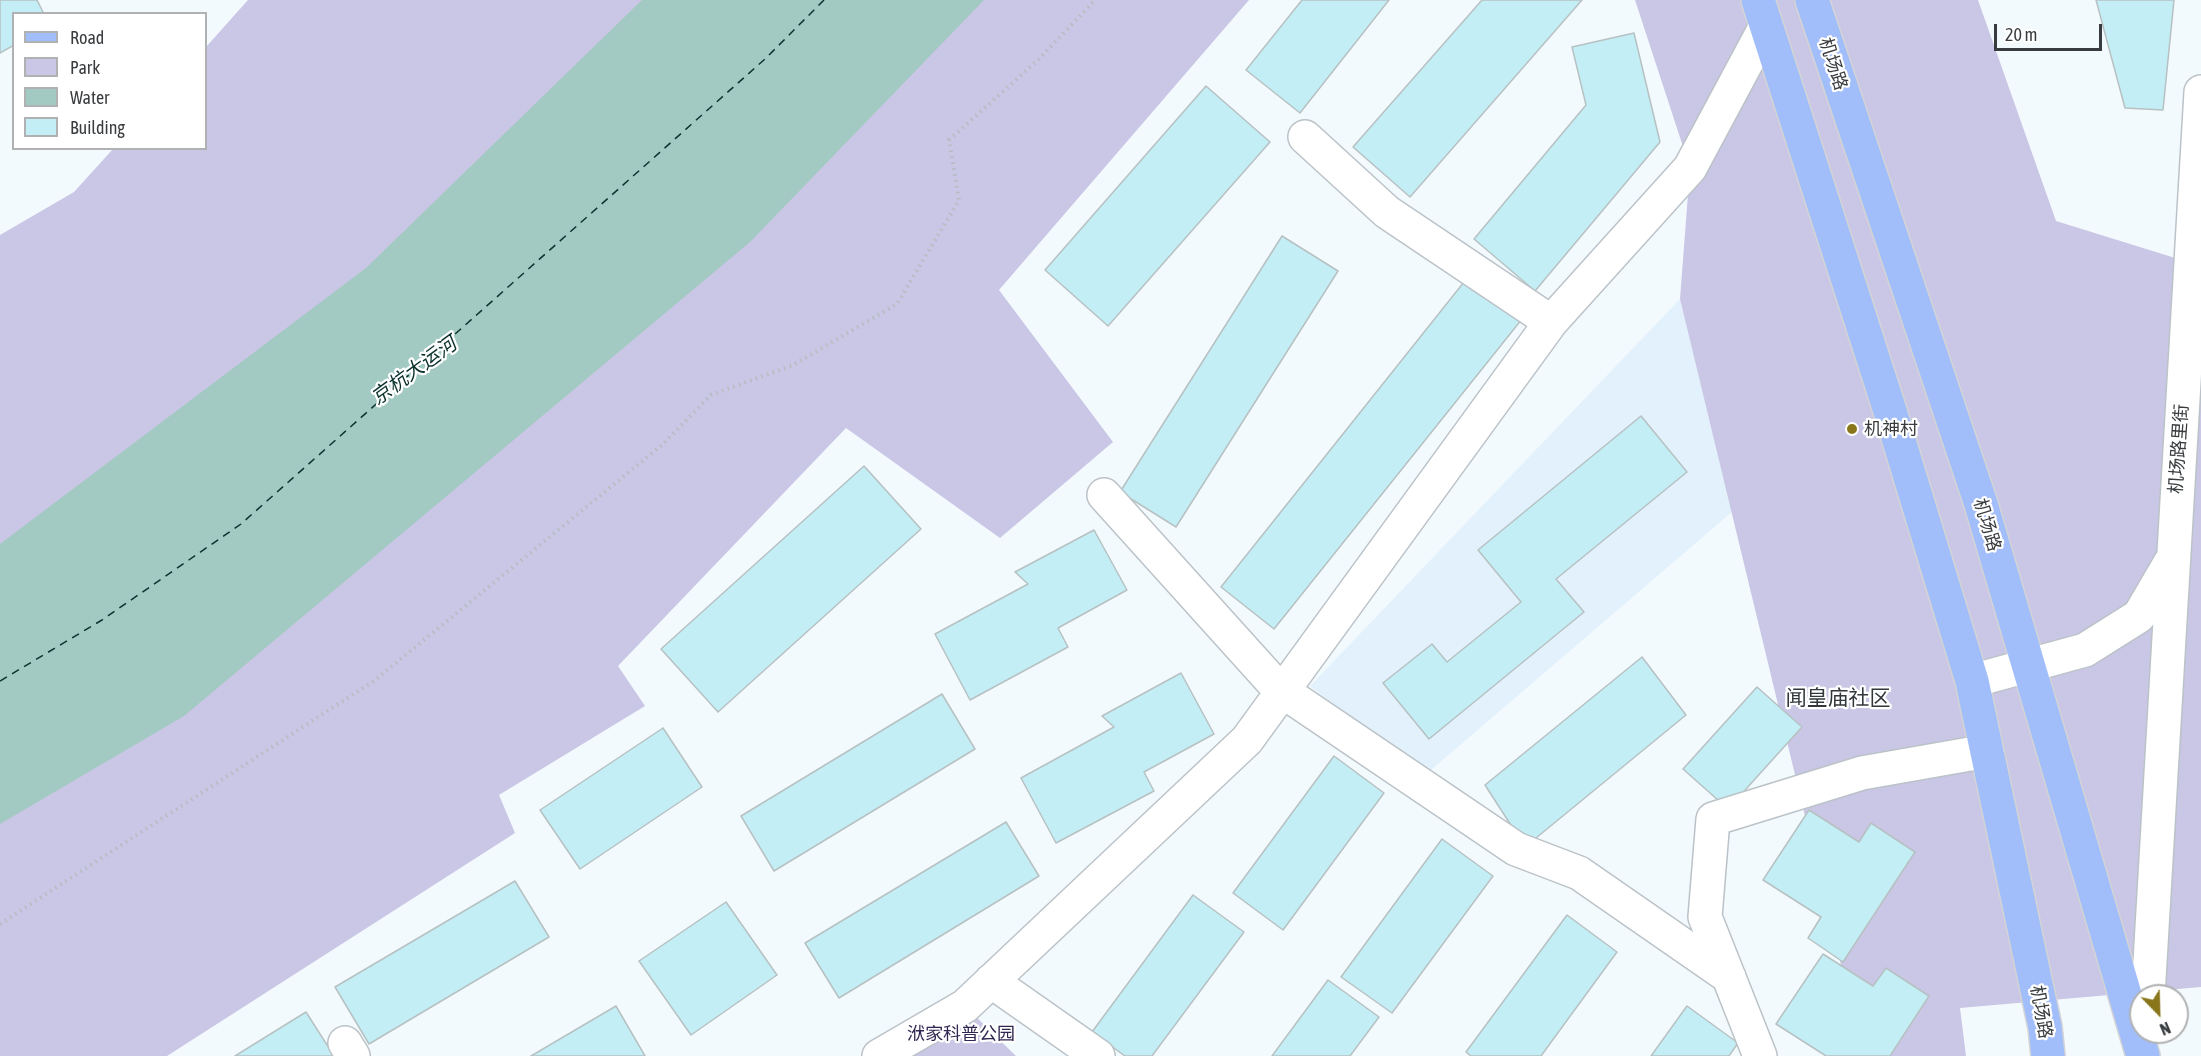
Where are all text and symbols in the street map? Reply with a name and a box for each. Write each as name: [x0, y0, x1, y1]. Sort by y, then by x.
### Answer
legend: [12, 12, 207, 150]
scale bar: [1997, 12, 2105, 50]
text: 20 m: [2005, 24, 2037, 45]
text: Road: [70, 27, 104, 48]
street label: 机场路: [1814, 35, 1852, 93]
text: Park: [70, 57, 100, 78]
text: Water: [70, 87, 109, 108]
text: Building: [70, 117, 125, 138]
water label: 京杭大运河: [366, 332, 462, 410]
street label: 机场路里街: [2165, 403, 2193, 495]
place label: 机神村: [1864, 418, 1918, 440]
marker: 机神村: [1845, 422, 1859, 436]
street label: 机场路: [1969, 496, 2005, 554]
district label: 闻皇庙社区: [1786, 685, 1890, 711]
street label: 机场路: [2026, 984, 2056, 1040]
north arrow: [2129, 984, 2189, 1044]
text: N: [2157, 1019, 2173, 1039]
park label: 洑家科普公园: [907, 1023, 1015, 1045]

